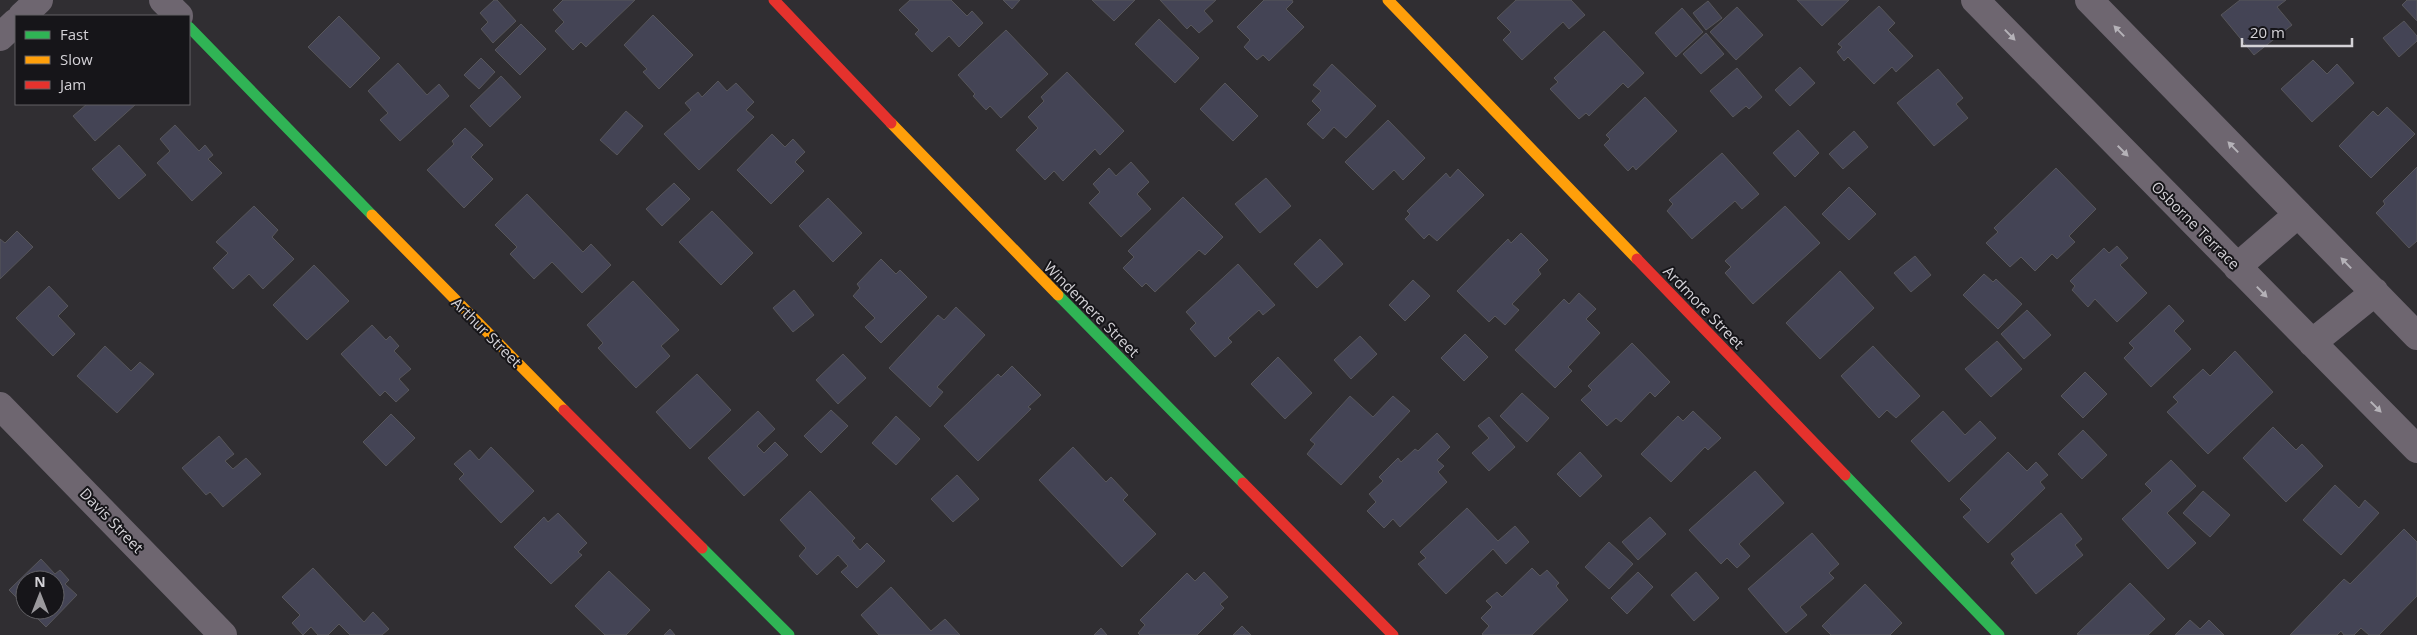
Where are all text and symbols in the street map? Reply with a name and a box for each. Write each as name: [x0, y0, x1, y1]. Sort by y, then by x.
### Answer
legend: [15, 15, 190, 105]
scale bar: [2242, 15, 2352, 47]
text: 20 m: [2250, 22, 2285, 42]
text: Fast: [60, 24, 89, 44]
one-way arrow: [2113, 25, 2125, 37]
one-way arrow: [2003, 29, 2015, 41]
text: Slow: [60, 49, 93, 69]
text: Jam: [58, 74, 86, 94]
one-way arrow: [2227, 141, 2239, 153]
one-way arrow: [2117, 145, 2129, 157]
street label: Osborne Terrace: [2147, 176, 2245, 274]
street label: Windemere Street: [1040, 257, 1144, 361]
one-way arrow: [2340, 257, 2352, 269]
street label: Ardmore Street: [1659, 261, 1749, 353]
one-way arrow: [2256, 285, 2268, 297]
street label: Arthur Street: [448, 293, 526, 371]
one-way arrow: [2370, 401, 2382, 413]
street label: Davis Street: [76, 483, 148, 557]
north arrow: [15, 570, 65, 620]
text: N: [34, 572, 46, 591]

